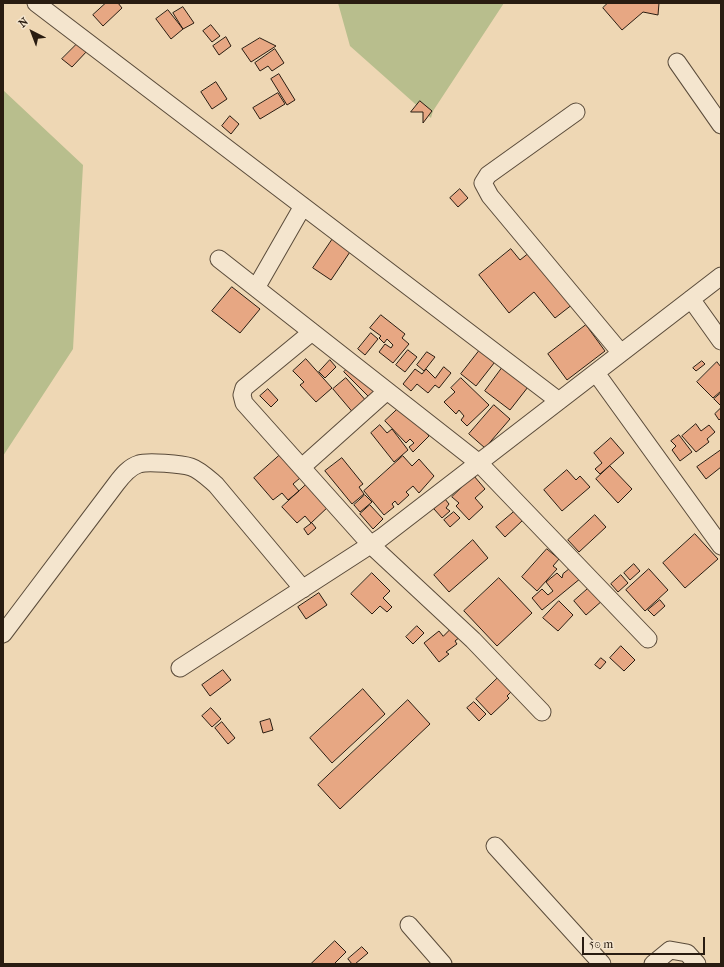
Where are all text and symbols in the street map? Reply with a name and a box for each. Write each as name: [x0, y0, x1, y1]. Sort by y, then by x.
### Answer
north arrow: [12, 12, 52, 52]
text: N: [16, 15, 31, 30]
scale bar: [584, 929, 707, 955]
text: 50 m: [589, 937, 613, 951]

